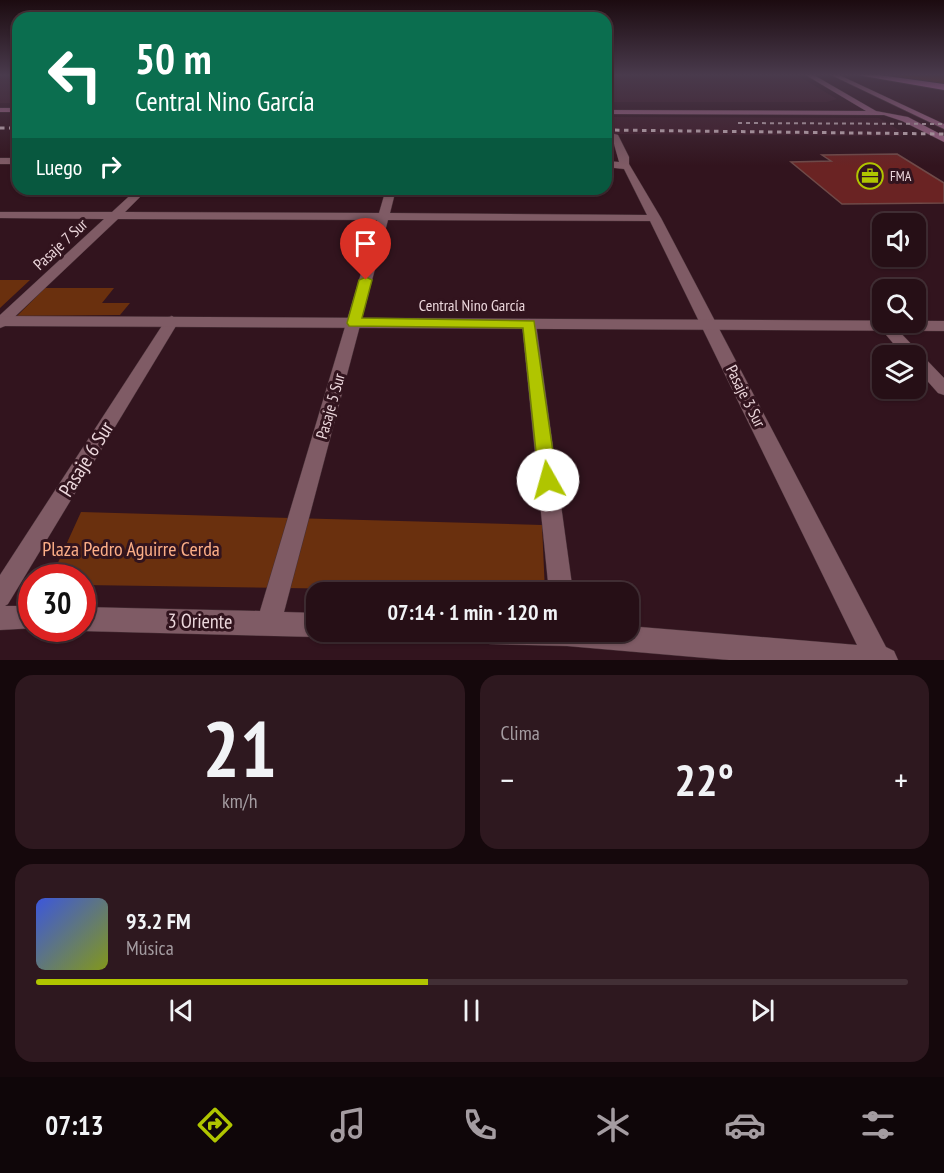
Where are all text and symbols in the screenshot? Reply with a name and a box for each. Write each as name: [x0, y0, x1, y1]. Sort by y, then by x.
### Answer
text: 50 m: [135, 31, 212, 86]
icon: left: [36, 36, 114, 114]
text: Central Nino García: [135, 84, 315, 118]
icon: right: [94, 150, 127, 183]
text: Luego: [36, 153, 82, 181]
office icon: FMA: [855, 161, 885, 191]
place label: FMA: [890, 167, 912, 185]
map controls: [872, 213, 926, 399]
button: sound: [872, 213, 926, 267]
street label: Pasaje 7 Sur: [29, 214, 92, 274]
pin: [340, 218, 391, 280]
icon: arrive: [349, 227, 382, 260]
button: search: [872, 279, 926, 333]
street label: Central Nino García: [419, 295, 525, 315]
button: layers: [872, 345, 926, 399]
street label: Pasaje 3 Sur: [722, 362, 770, 431]
street label: Pasaje 5 Sur: [311, 370, 349, 441]
street label: Pasaje 6 Sur: [53, 416, 120, 502]
position arrow: [516, 448, 580, 512]
park label: Plaza Pedro Aguirre Cerda: [42, 536, 220, 562]
speed limit sign: 30: [18, 564, 96, 642]
text: 07:14 · 1 min · 120 m: [387, 598, 558, 626]
street label: 3 Oriente: [167, 607, 233, 635]
text: 21: [202, 698, 277, 799]
text: Clima: [501, 720, 540, 746]
text: 22°: [675, 750, 734, 808]
text: −: [501, 758, 514, 801]
text: +: [894, 758, 908, 801]
text: km/h: [222, 788, 257, 814]
text: 93.2 FM: [126, 907, 191, 935]
text: Música: [126, 935, 174, 961]
icon: previous: [165, 994, 198, 1027]
icon: pause: [455, 994, 488, 1027]
icon: next: [746, 994, 779, 1027]
icon: directions: [194, 1104, 236, 1146]
icon: music: [327, 1104, 369, 1146]
icon: phone: [459, 1104, 501, 1146]
icon: climate: [592, 1104, 634, 1146]
icon: car: [724, 1104, 766, 1146]
icon: filters: [857, 1104, 899, 1146]
text: 07:13: [45, 1108, 104, 1142]

